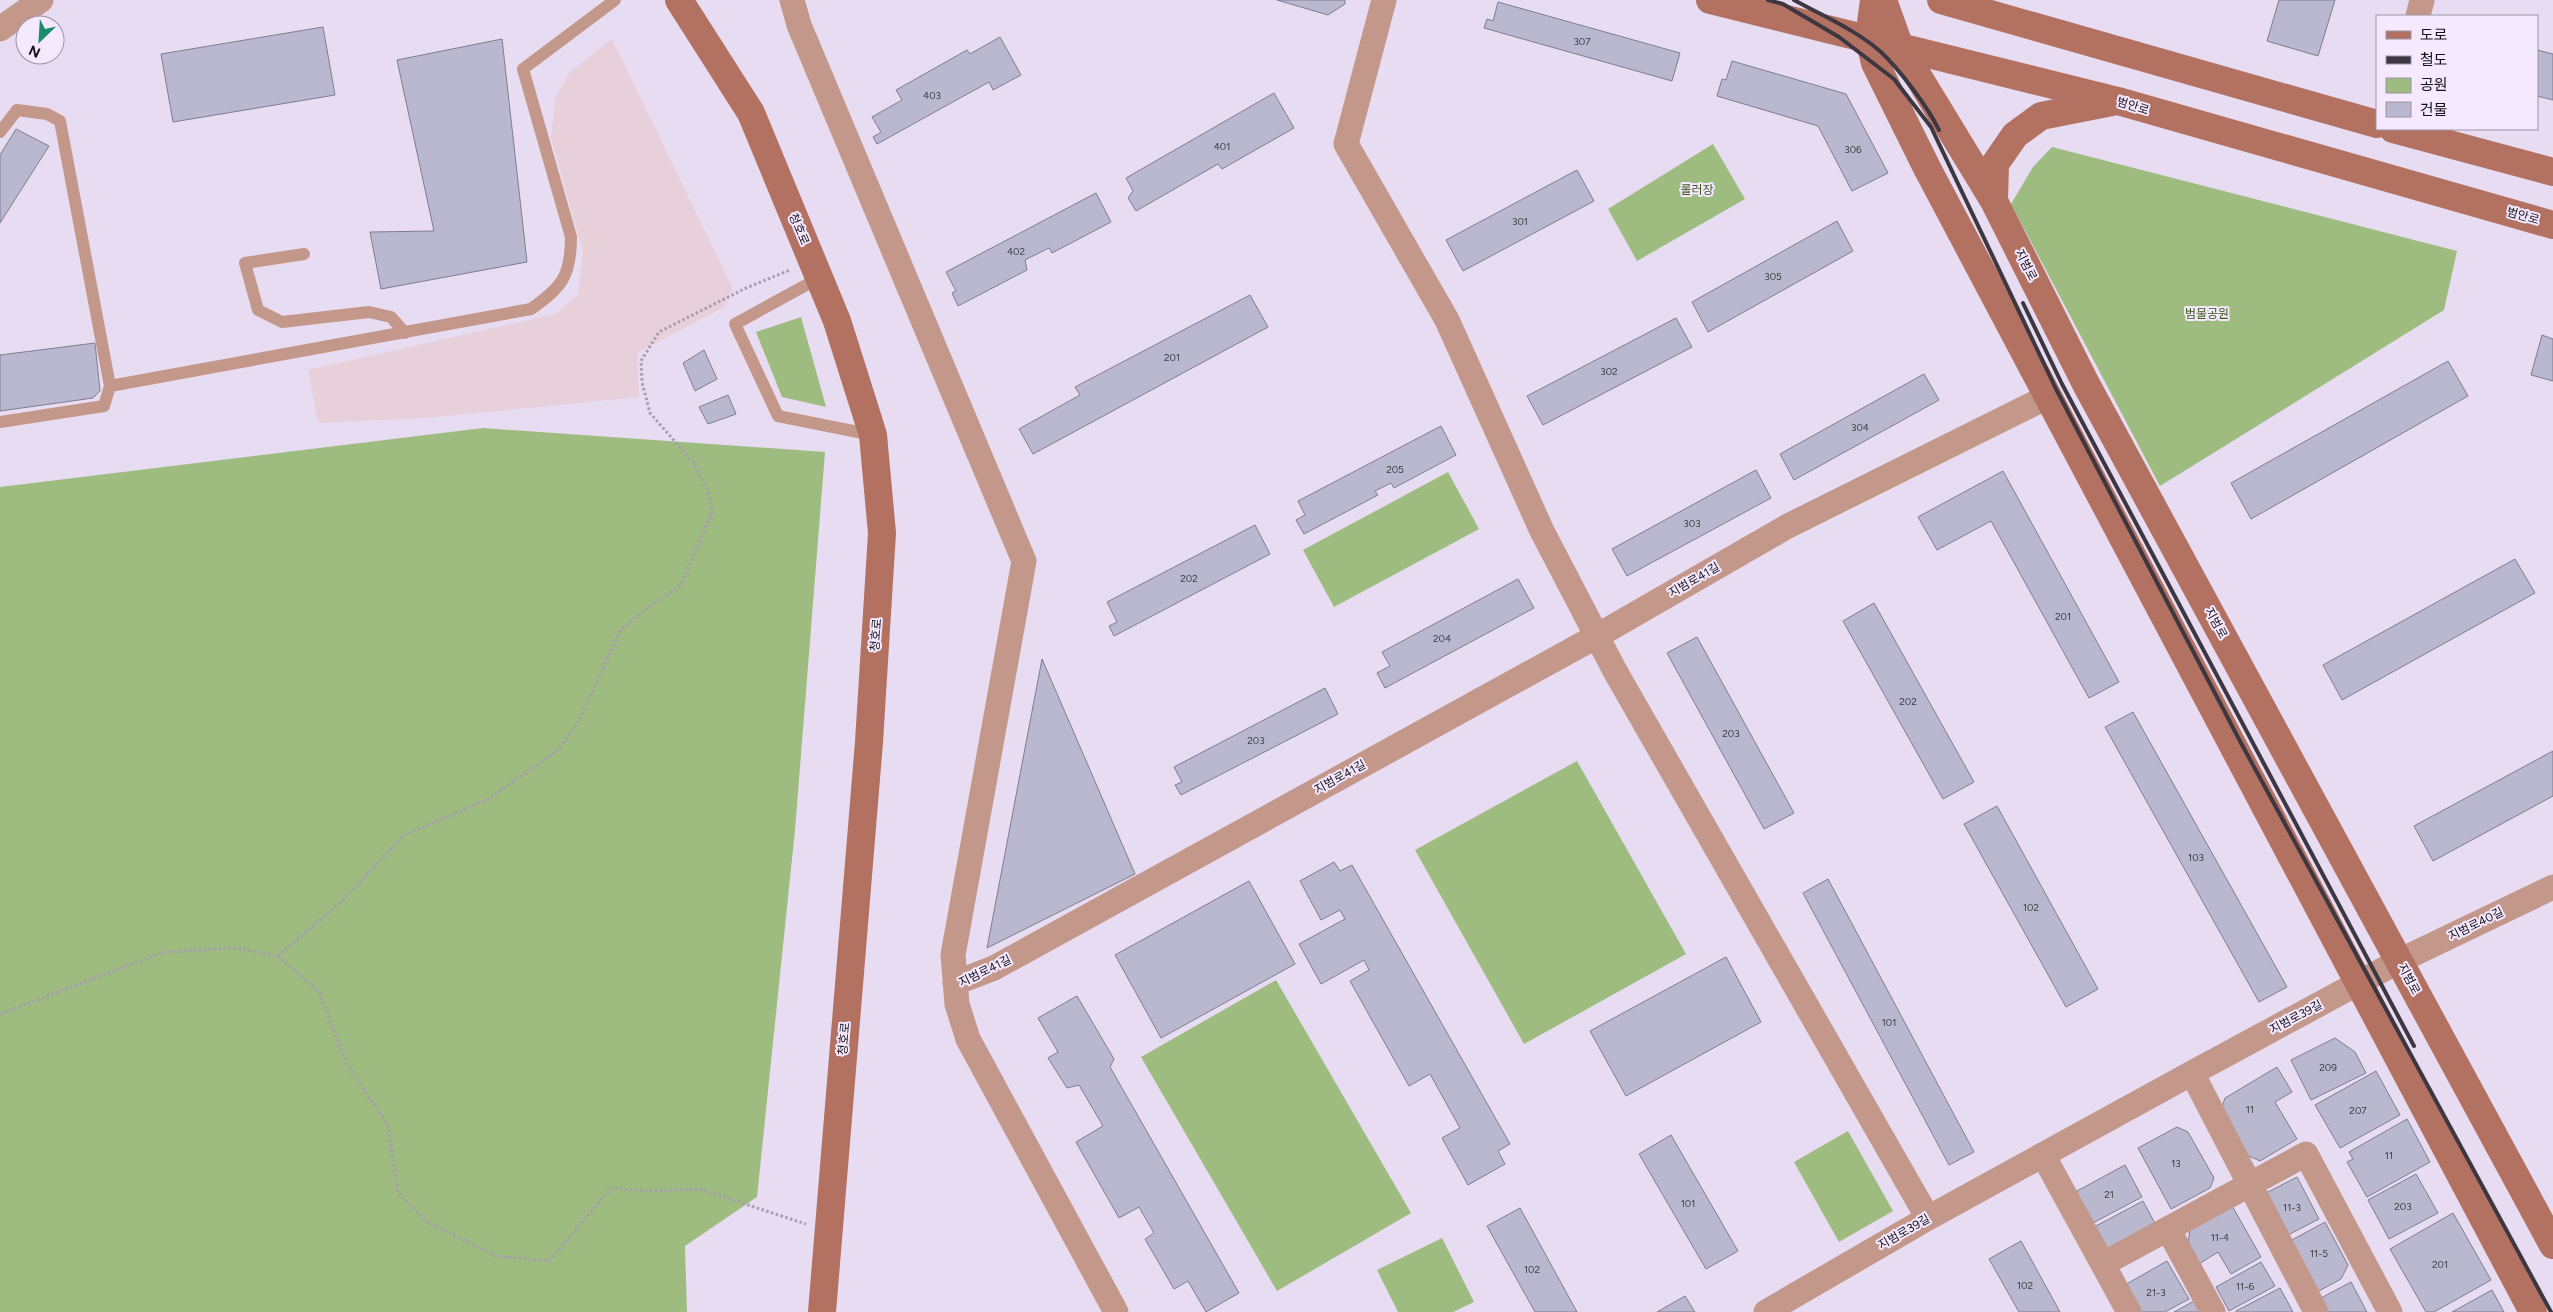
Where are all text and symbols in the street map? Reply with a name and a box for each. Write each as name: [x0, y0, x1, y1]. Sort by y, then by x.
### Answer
north arrow: [15, 15, 65, 65]
legend: [2376, 15, 2538, 130]
text: 도로: [2420, 26, 2448, 44]
house number: 307: [1573, 35, 1591, 48]
text: N: [26, 41, 43, 61]
text: 철도: [2420, 51, 2448, 69]
text: 공원: [2420, 76, 2448, 94]
house number: 403: [923, 89, 941, 102]
street label: 범안로: [2115, 94, 2151, 118]
text: 건물: [2420, 101, 2448, 119]
house number: 401: [1214, 140, 1230, 153]
house number: 306: [1844, 143, 1862, 156]
park label: 롤러장: [1680, 183, 1714, 197]
street label: 범안로: [2505, 205, 2541, 227]
street label: 청호로: [786, 211, 812, 247]
house number: 301: [1512, 215, 1528, 228]
house number: 402: [1007, 245, 1025, 258]
street label: 지범로: [2012, 247, 2040, 283]
house number: 305: [1764, 270, 1782, 283]
park label: 범물공원: [2185, 307, 2229, 321]
house number: 201: [1164, 351, 1180, 364]
house number: 302: [1600, 365, 1618, 378]
house number: 304: [1851, 421, 1869, 434]
house number: 205: [1386, 463, 1404, 476]
house number: 303: [1683, 517, 1701, 530]
street label: 지범로41길: [1666, 560, 1722, 600]
house number: 202: [1180, 572, 1198, 585]
street label: 지범로: [2202, 605, 2230, 641]
house number: 201: [2055, 610, 2071, 623]
street label: 청호로: [868, 618, 884, 652]
house number: 204: [1433, 632, 1451, 645]
house number: 202: [1899, 695, 1917, 708]
house number: 203: [1722, 727, 1740, 740]
house number: 203: [1247, 734, 1265, 747]
street label: 지범로41길: [1312, 757, 1368, 797]
house number: 103: [2188, 851, 2204, 864]
house number: 102: [2023, 901, 2039, 914]
street label: 지범로40길: [2446, 905, 2506, 943]
street label: 지범로41길: [957, 952, 1013, 990]
street label: 지범로: [2395, 961, 2423, 997]
street label: 지범로39길: [2267, 997, 2325, 1037]
house number: 101: [1882, 1016, 1896, 1029]
street label: 청호로: [836, 1022, 852, 1056]
house number: 209: [2319, 1061, 2337, 1074]
house number: 11: [2246, 1103, 2254, 1116]
house number: 207: [2349, 1104, 2367, 1117]
house number: 11: [2385, 1149, 2393, 1162]
house number: 13: [2171, 1157, 2181, 1170]
house number: 21: [2104, 1188, 2114, 1201]
house number: 101: [1681, 1197, 1695, 1210]
house number: 203: [2394, 1200, 2412, 1213]
house number: 11-3: [2283, 1201, 2301, 1214]
street label: 지범로39길: [1876, 1212, 1932, 1252]
house number: 11-4: [2211, 1231, 2229, 1244]
house number: 11-5: [2310, 1247, 2328, 1260]
house number: 201: [2432, 1258, 2448, 1271]
house number: 102: [1524, 1263, 1540, 1276]
house number: 102: [2017, 1279, 2033, 1292]
house number: 11-6: [2236, 1280, 2254, 1293]
house number: 21-3: [2146, 1286, 2166, 1299]

